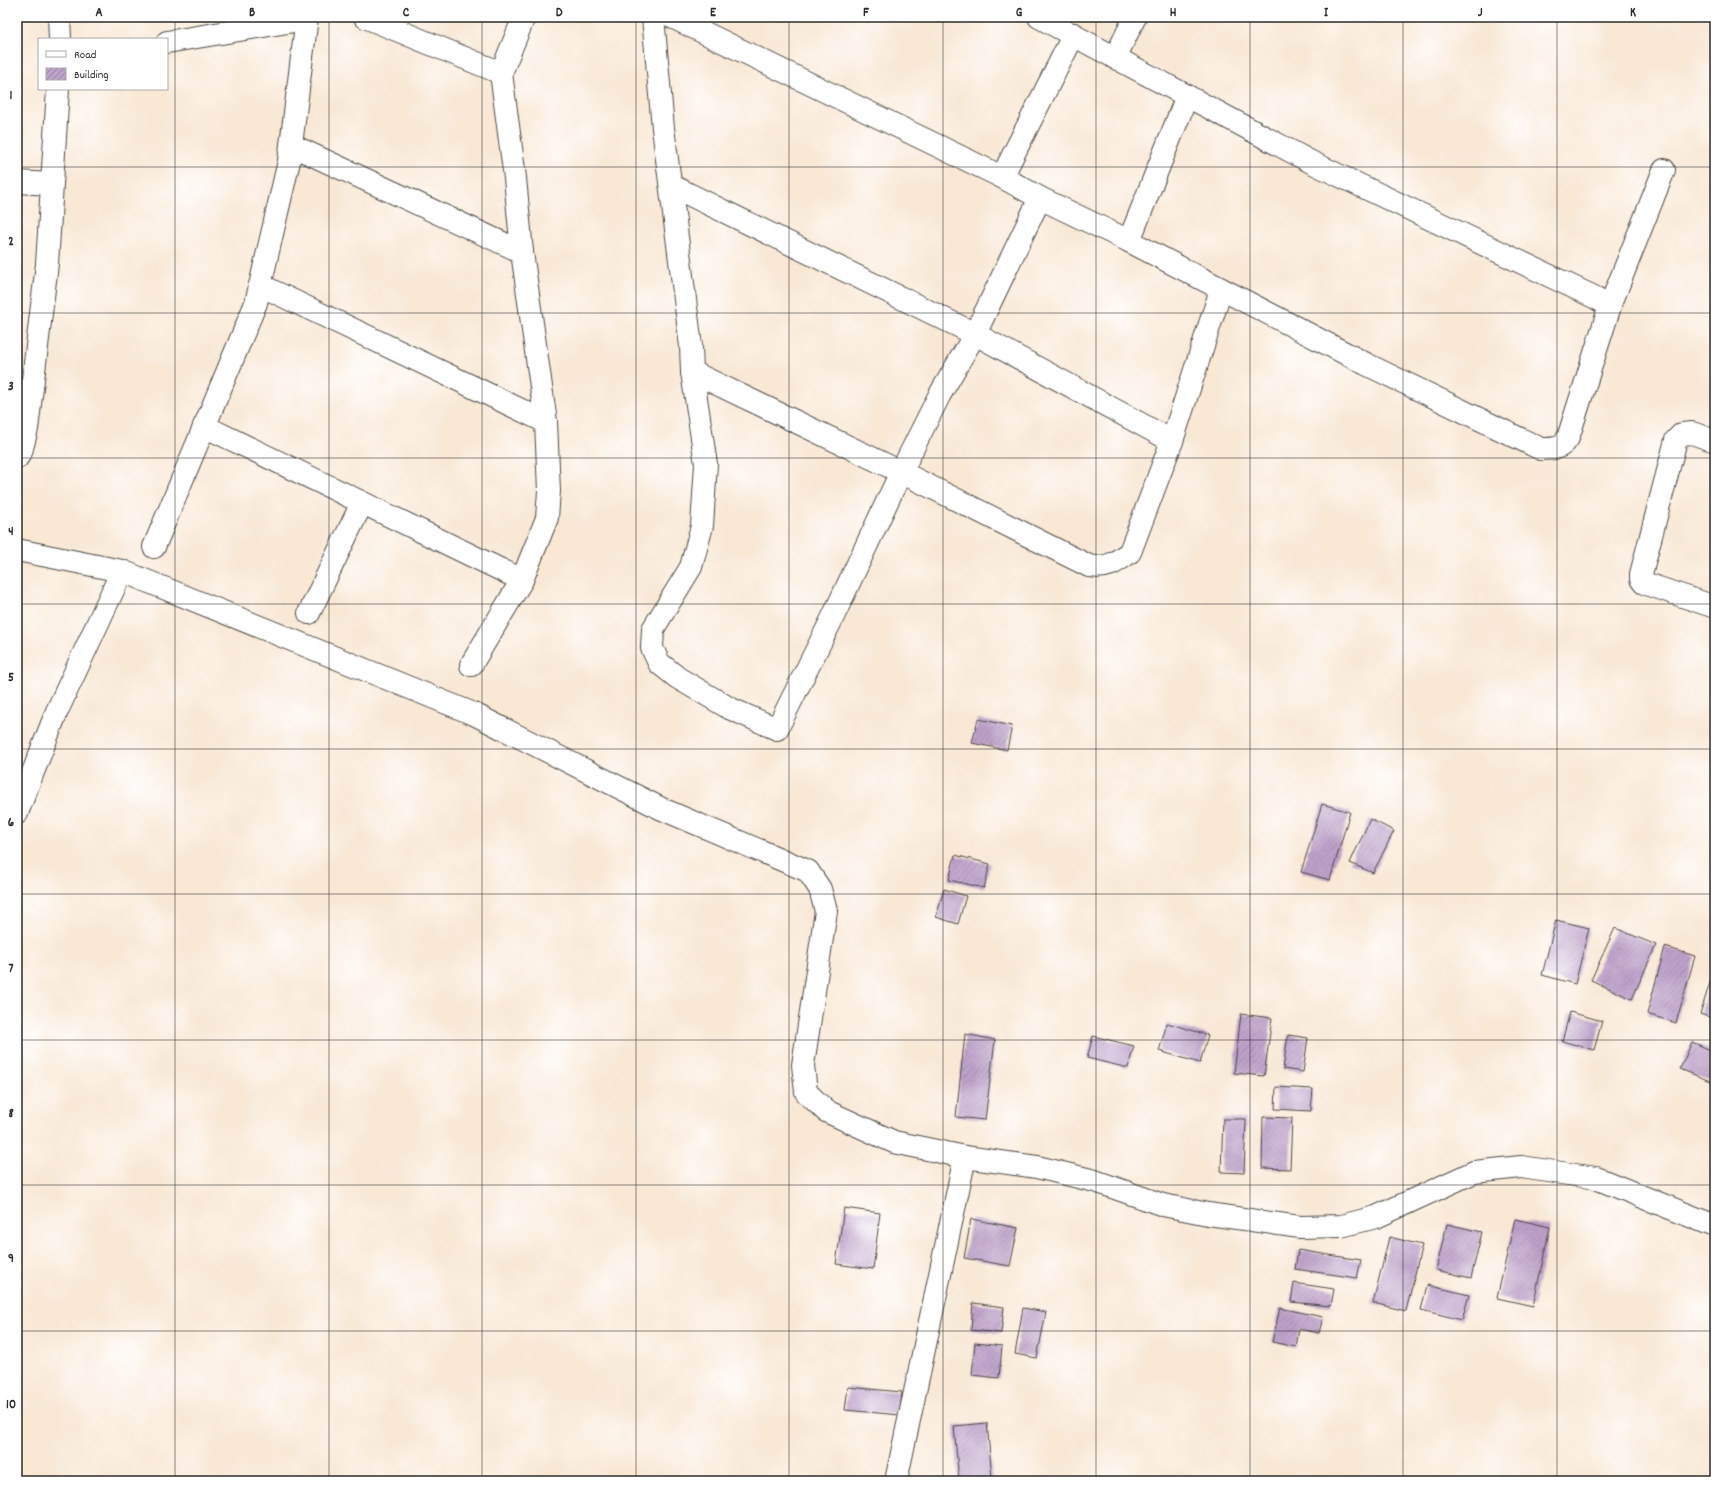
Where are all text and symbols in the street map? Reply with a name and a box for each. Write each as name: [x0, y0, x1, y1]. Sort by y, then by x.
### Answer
text: A: [95, 4, 103, 23]
text: B: [249, 4, 255, 23]
text: C: [403, 4, 410, 23]
text: D: [556, 4, 563, 23]
text: E: [710, 4, 717, 23]
text: F: [863, 4, 869, 23]
text: G: [1016, 4, 1023, 23]
text: H: [1170, 4, 1177, 23]
text: I: [1324, 4, 1329, 23]
text: J: [1478, 4, 1483, 23]
text: K: [1630, 4, 1636, 23]
legend: [38, 38, 168, 90]
text: Road: [74, 47, 96, 64]
text: Building: [74, 67, 109, 84]
text: 1: [10, 87, 13, 106]
text: 2: [8, 233, 14, 252]
text: 3: [8, 378, 14, 397]
text: 4: [8, 523, 14, 542]
text: 5: [8, 669, 14, 688]
text: 6: [8, 814, 15, 833]
text: 7: [9, 960, 14, 979]
text: 8: [8, 1105, 14, 1124]
text: 9: [8, 1250, 14, 1269]
text: 10: [6, 1396, 16, 1415]

